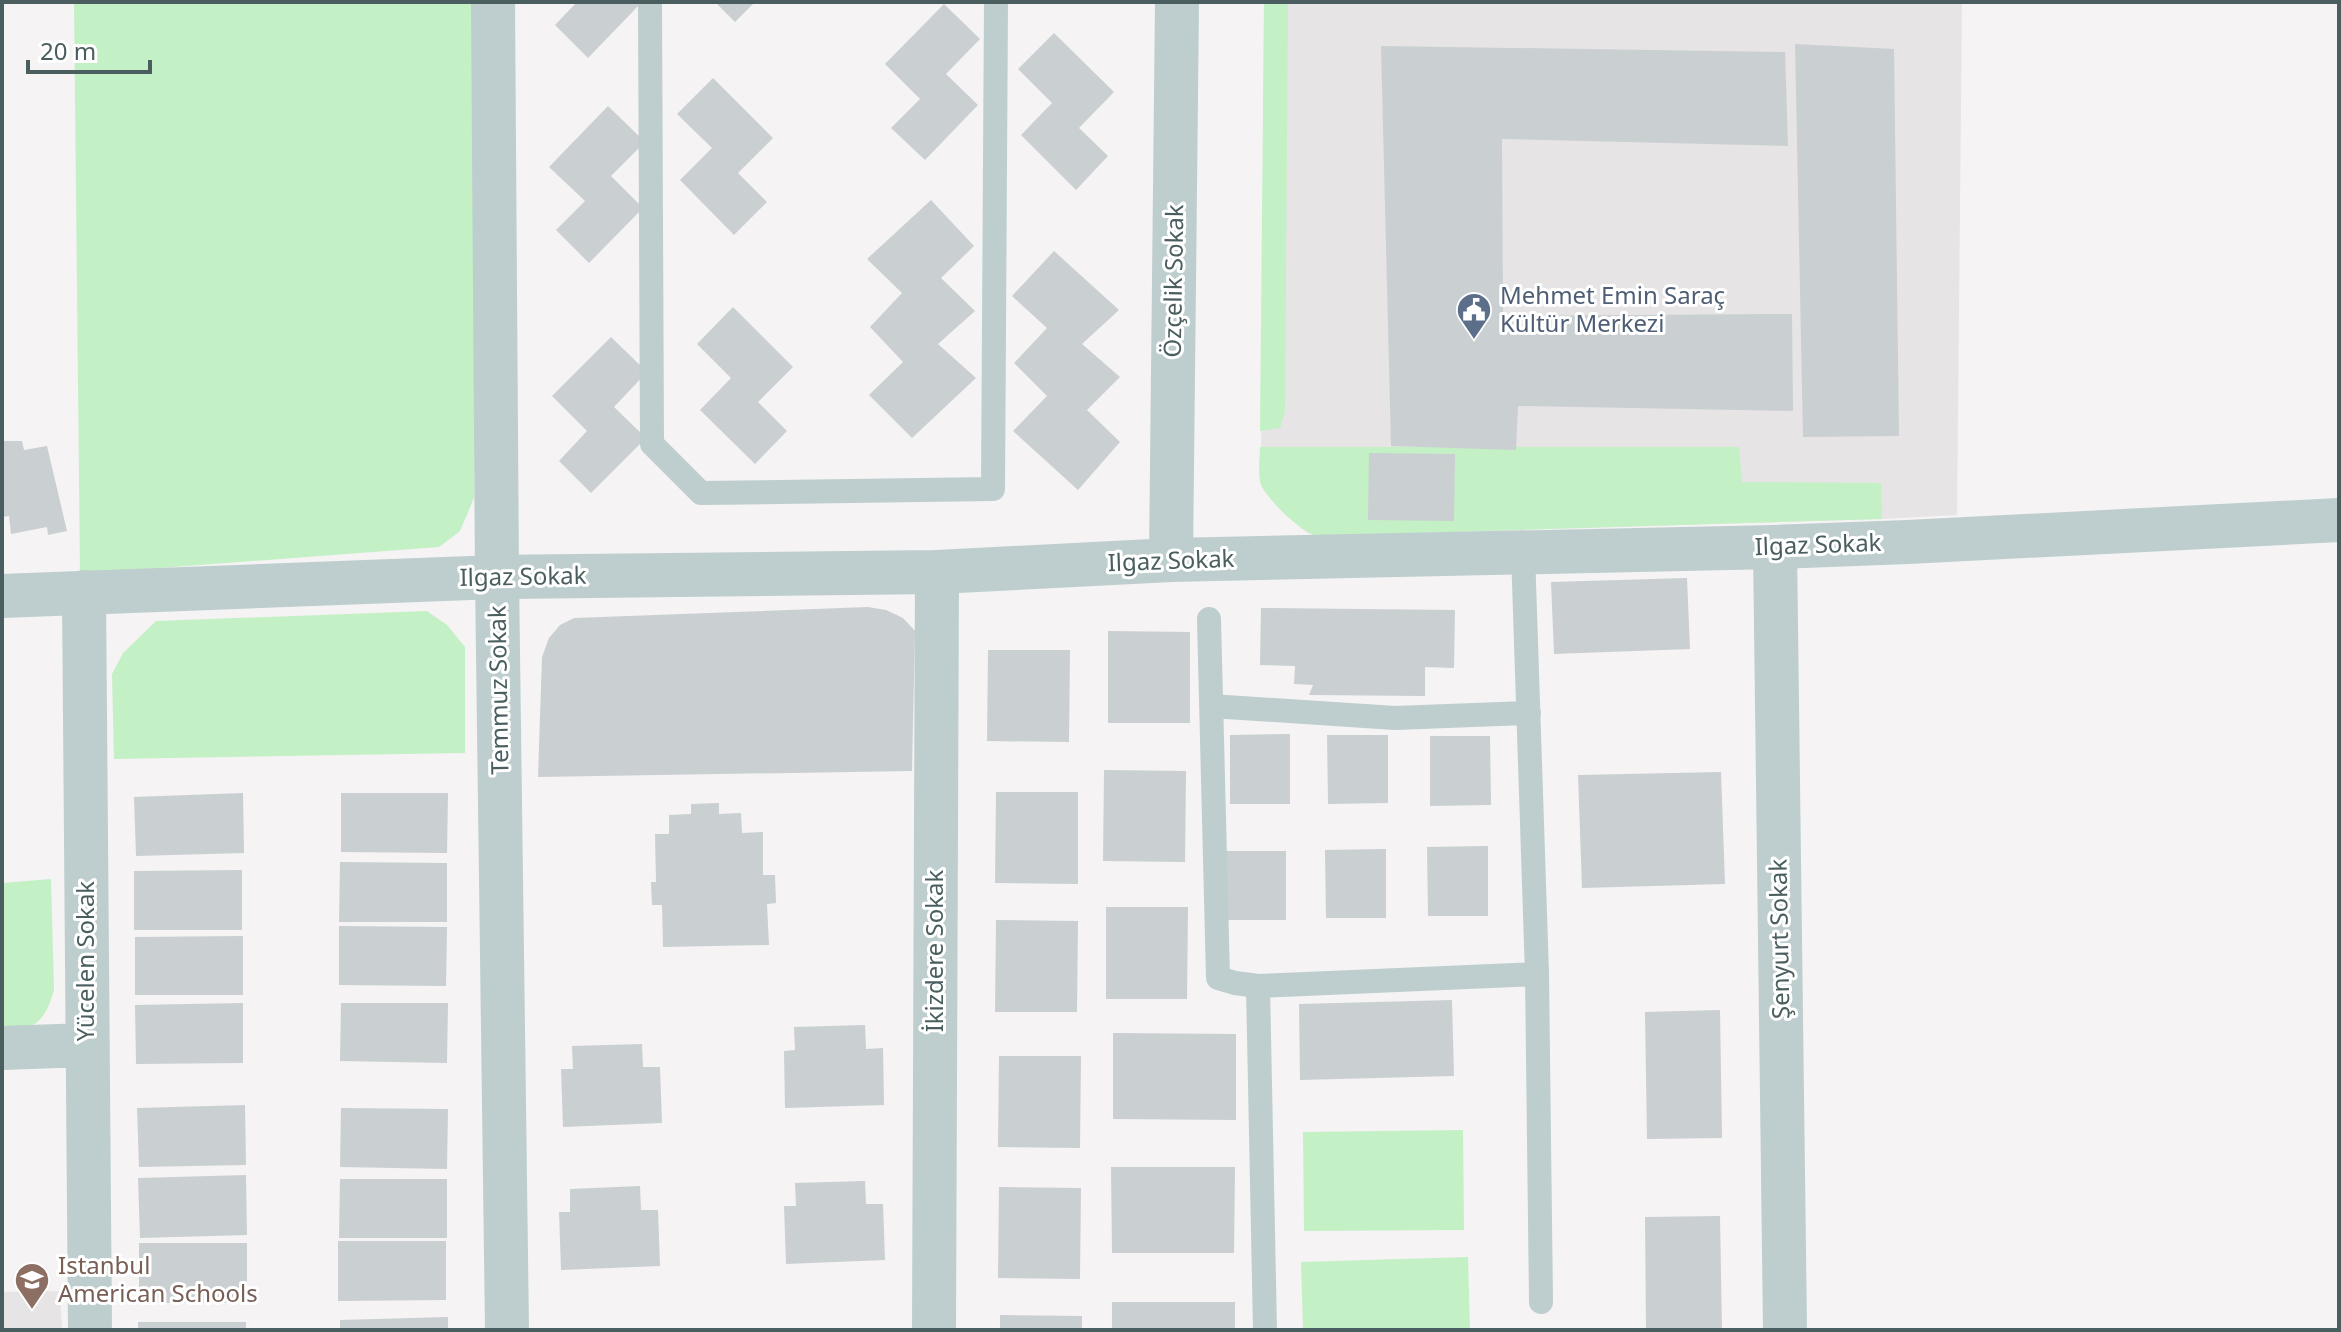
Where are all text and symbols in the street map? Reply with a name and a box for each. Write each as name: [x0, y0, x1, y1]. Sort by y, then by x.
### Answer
scale bar: [28, 24, 150, 74]
text: 20 m: [40, 34, 96, 67]
street label: Özçelik Sokak: [1155, 204, 1190, 358]
place label: Mehmet Emin Saraç Kültür Merkezi: [1500, 278, 1725, 339]
public building icon: Mehmet Emin Saraç Kültür Merkezi: [1455, 291, 1493, 341]
street label: Ilgaz Sokak: [1754, 525, 1882, 562]
street label: Ilgaz Sokak: [1107, 541, 1235, 578]
street label: Ilgaz Sokak: [459, 558, 587, 593]
street label: Temmuz Sokak: [480, 605, 515, 775]
street label: Şenyurt Sokak: [1761, 858, 1796, 1019]
street label: İkizdere Sokak: [917, 869, 950, 1032]
street label: Yücelen Sokak: [68, 881, 101, 1041]
place label: Istanbul American Schools: [58, 1248, 258, 1309]
school or university icon: Istanbul American Schools: [13, 1261, 51, 1311]

